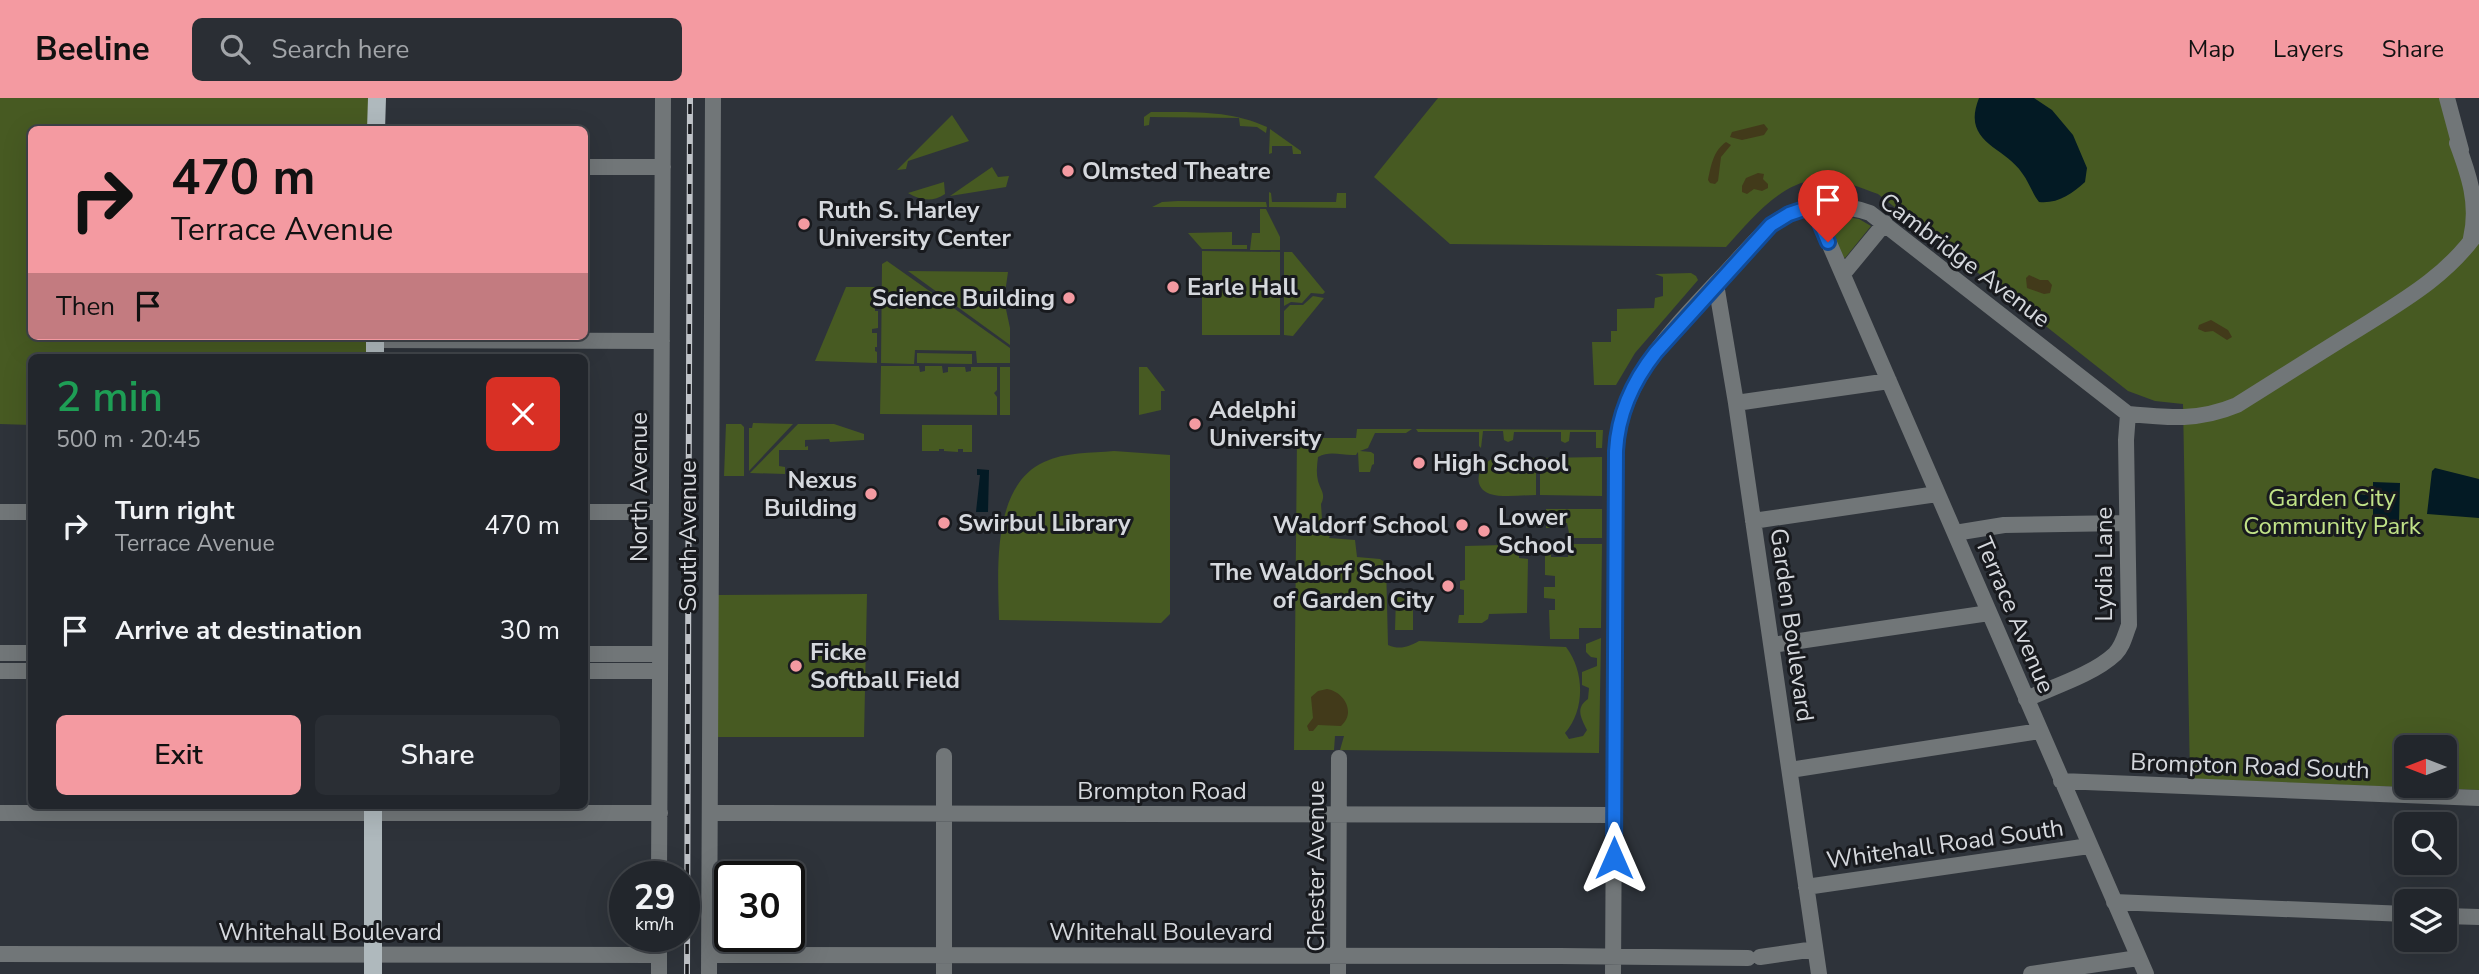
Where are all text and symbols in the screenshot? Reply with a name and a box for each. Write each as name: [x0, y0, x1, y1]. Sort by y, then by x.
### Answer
search box: [192, 18, 682, 81]
text: Beeline: [35, 27, 150, 72]
icon: search: [216, 30, 254, 68]
text: Search here: [272, 32, 409, 67]
text: Map: [2188, 33, 2235, 65]
text: Layers: [2273, 33, 2344, 65]
text: Share: [2382, 33, 2444, 65]
text: 470 m: [171, 144, 315, 211]
icon: right: [56, 154, 147, 245]
place label: Olmsted Theatre: [1082, 155, 1271, 187]
marker: Olmsted Theatre: [1060, 163, 1076, 179]
pin: [1798, 170, 1858, 242]
icon: arrive: [1809, 181, 1847, 219]
street label: Cambridge Avenue: [1873, 185, 2057, 335]
place label: Ruth S. Harley University Center: [818, 194, 1012, 254]
text: Terrace Avenue: [171, 208, 393, 251]
marker: Ruth S. Harley University Center: [796, 216, 812, 232]
place label: Earle Hall: [1187, 271, 1298, 303]
marker: Earle Hall: [1165, 279, 1181, 295]
place label: Science Building: [872, 282, 1055, 314]
icon: arrive: [129, 287, 167, 325]
text: Then: [56, 289, 115, 324]
marker: Science Building: [1061, 290, 1077, 306]
text: 2 min: [56, 369, 163, 426]
button: close: [486, 377, 560, 451]
place label: Adelphi University: [1209, 394, 1322, 454]
street label: North Avenue: [623, 412, 655, 562]
marker: Adelphi University: [1187, 416, 1203, 432]
text: 500 m · 20:45: [56, 424, 201, 455]
place label: High School: [1433, 447, 1569, 479]
marker: High School: [1411, 455, 1427, 471]
street label: South Avenue: [672, 460, 704, 612]
place label: Nexus Building: [764, 464, 857, 524]
park label: Garden City Community Park: [2243, 482, 2422, 542]
marker: Nexus Building: [863, 486, 879, 502]
text: Turn right: [115, 493, 234, 528]
place label: Lower School: [1498, 501, 1574, 561]
icon: right: [56, 507, 94, 545]
place label: Swirbul Library: [958, 507, 1131, 539]
street label: Lydia Lane: [2088, 507, 2120, 621]
text: 470 m: [484, 508, 560, 543]
place label: Waldorf School: [1273, 509, 1448, 541]
marker: Swirbul Library: [936, 515, 952, 531]
marker: Waldorf School: [1454, 517, 1470, 533]
marker: Lower School: [1476, 523, 1492, 539]
street label: Garden Boulevard: [1763, 526, 1821, 724]
text: Terrace Avenue: [115, 528, 275, 559]
street label: Terrace Avenue: [1968, 532, 2062, 698]
place label: The Waldorf School of Garden City: [1210, 556, 1434, 616]
marker: The Waldorf School of Garden City: [1440, 578, 1456, 594]
icon: arrive: [56, 612, 94, 650]
text: Arrive at destination: [115, 613, 362, 648]
text: 30 m: [500, 613, 560, 648]
place label: Ficke Softball Field: [810, 636, 960, 696]
marker: Ficke Softball Field: [788, 658, 804, 674]
button: Exit: [56, 715, 301, 795]
button: Share: [315, 715, 560, 795]
north arrow: [2394, 735, 2457, 798]
map controls: [2394, 735, 2457, 952]
street label: Brompton Road South: [2130, 746, 2370, 786]
street label: Brompton Road: [1077, 775, 1247, 807]
street label: Chester Avenue: [1300, 780, 1332, 952]
street label: Whitehall Road South: [1824, 812, 2066, 876]
button: search: [2394, 812, 2457, 875]
position arrow: [1577, 821, 1651, 895]
speed limit sign: 30: [714, 861, 805, 952]
text: 29: [633, 874, 676, 921]
button: layers: [2394, 889, 2457, 952]
text: km/h: [635, 912, 674, 936]
street label: Whitehall Boulevard: [218, 916, 442, 948]
street label: Whitehall Boulevard: [1049, 916, 1273, 948]

